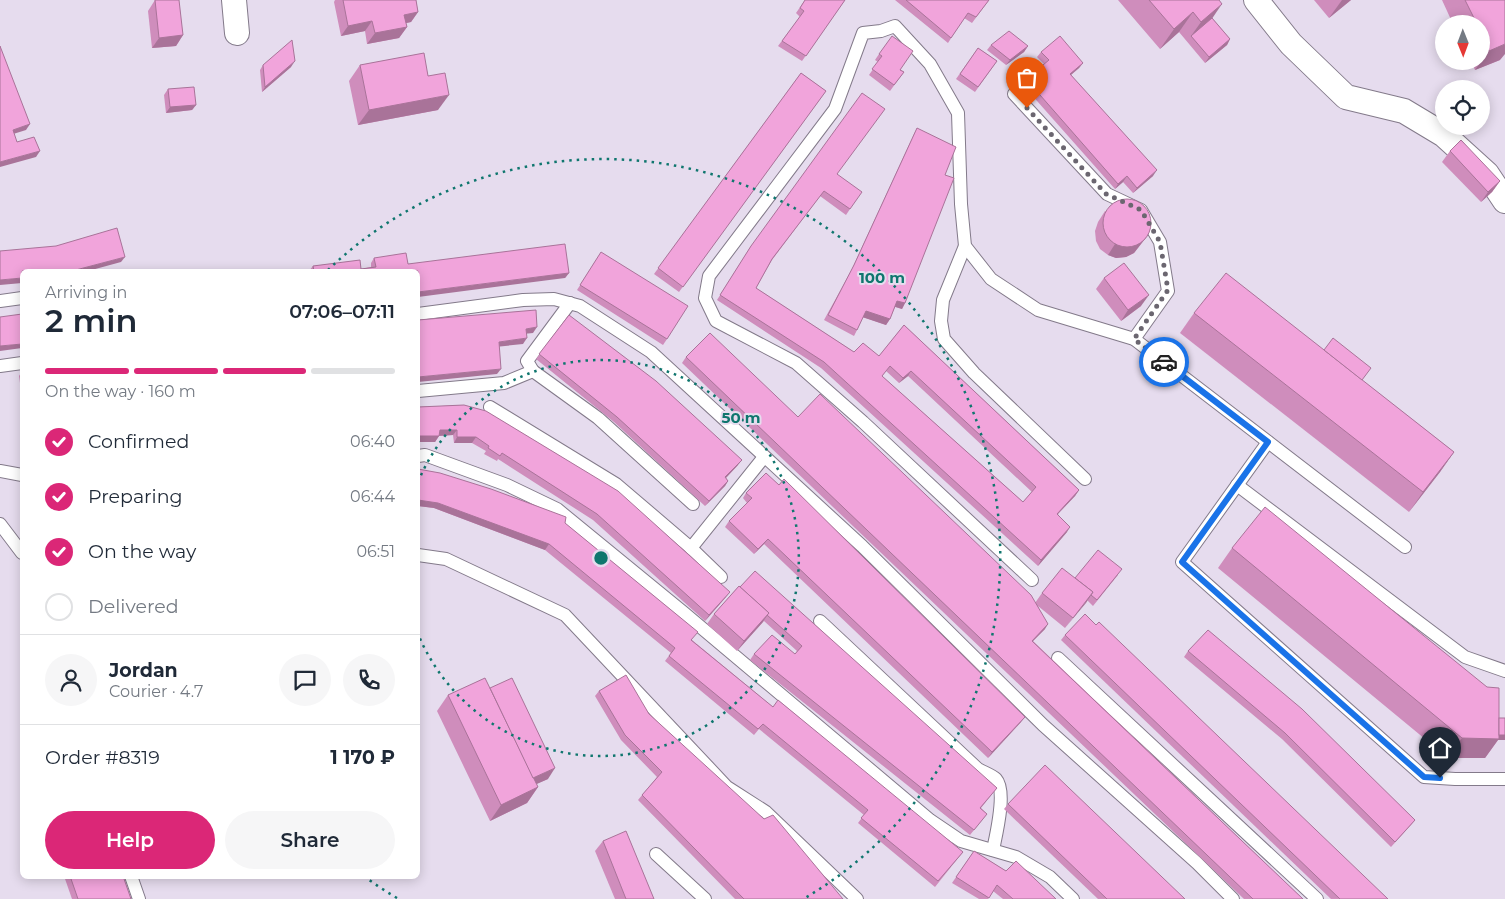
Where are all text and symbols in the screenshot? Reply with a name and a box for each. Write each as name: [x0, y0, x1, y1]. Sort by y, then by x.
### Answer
north arrow: [1435, 15, 1490, 70]
map controls: [1435, 15, 1490, 135]
pin: [1006, 57, 1048, 108]
icon: bag: [1013, 64, 1041, 92]
button: locate: [1435, 80, 1490, 135]
text: 100 m: [859, 268, 905, 287]
text: Arriving in: [45, 283, 127, 302]
text: 07:06–07:11: [289, 300, 395, 323]
text: 2 min: [45, 301, 137, 340]
courier: [1139, 337, 1189, 387]
icon: car: [1150, 348, 1178, 376]
text: On the way · 160 m: [45, 382, 196, 401]
text: 50 m: [721, 408, 761, 427]
icon: check: [45, 428, 73, 456]
text: Confirmed: [88, 430, 189, 453]
text: 06:40: [350, 432, 395, 451]
icon: check: [45, 483, 73, 511]
text: Preparing: [88, 485, 183, 508]
text: 06:44: [350, 487, 395, 506]
icon: check: [45, 538, 73, 566]
text: On the way: [88, 540, 196, 563]
text: 06:51: [356, 542, 395, 561]
centre of rings: [592, 549, 610, 567]
text: Delivered: [88, 595, 179, 618]
button: person: [45, 654, 97, 706]
button: chat: [279, 654, 331, 706]
button: phone: [343, 654, 395, 706]
text: Jordan: [109, 659, 178, 682]
text: Courier · 4.7: [109, 682, 203, 701]
pin: [1419, 727, 1461, 778]
icon: home: [1426, 734, 1454, 762]
text: Order #8319: [45, 746, 160, 769]
text: 1 170 ₽: [330, 746, 395, 769]
button: Help: [45, 811, 215, 869]
button: Share: [225, 811, 395, 869]

